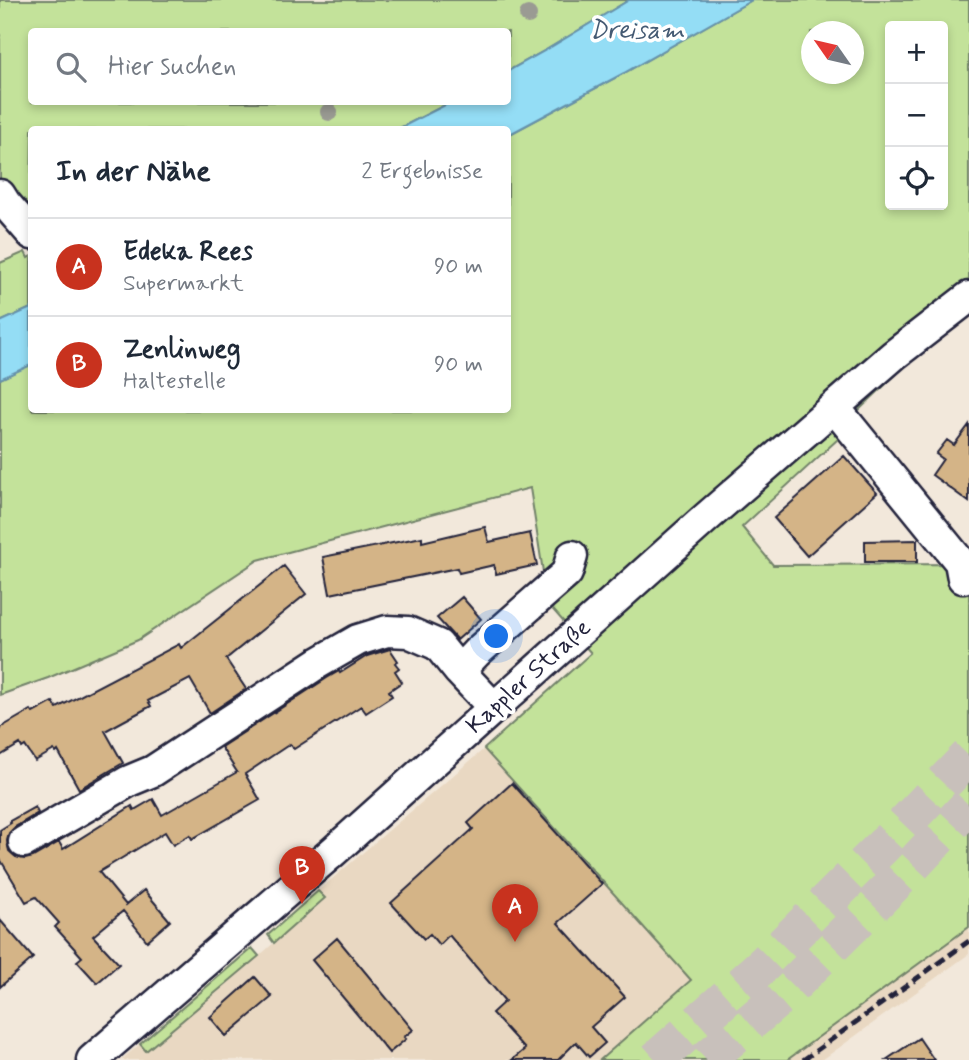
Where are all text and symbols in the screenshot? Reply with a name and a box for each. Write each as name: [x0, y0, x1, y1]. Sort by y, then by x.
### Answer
water label: Dreisam: [589, 14, 685, 48]
north arrow: [801, 21, 864, 84]
map controls: [885, 21, 948, 210]
button: +: [885, 21, 948, 84]
search box: [28, 28, 511, 105]
icon: search: [52, 48, 90, 86]
text: Hier suchen: [108, 50, 236, 84]
button: −: [885, 84, 948, 147]
button: locate: [885, 147, 948, 210]
text: In der Nähe: [56, 152, 211, 191]
text: 2 Ergebnisse: [361, 157, 483, 187]
text: Edeka Rees: [123, 235, 253, 269]
text: A: [71, 252, 87, 282]
text: 90 m: [434, 252, 483, 282]
text: Supermarkt: [123, 269, 244, 299]
text: Zenlinweg: [123, 333, 240, 367]
text: B: [72, 350, 86, 380]
text: 90 m: [434, 350, 483, 380]
text: Haltestelle: [123, 367, 226, 397]
street label: Kappler Straße: [460, 613, 598, 741]
your location: [479, 619, 513, 653]
pin: B: [279, 846, 325, 904]
pin: A: [492, 884, 538, 942]

